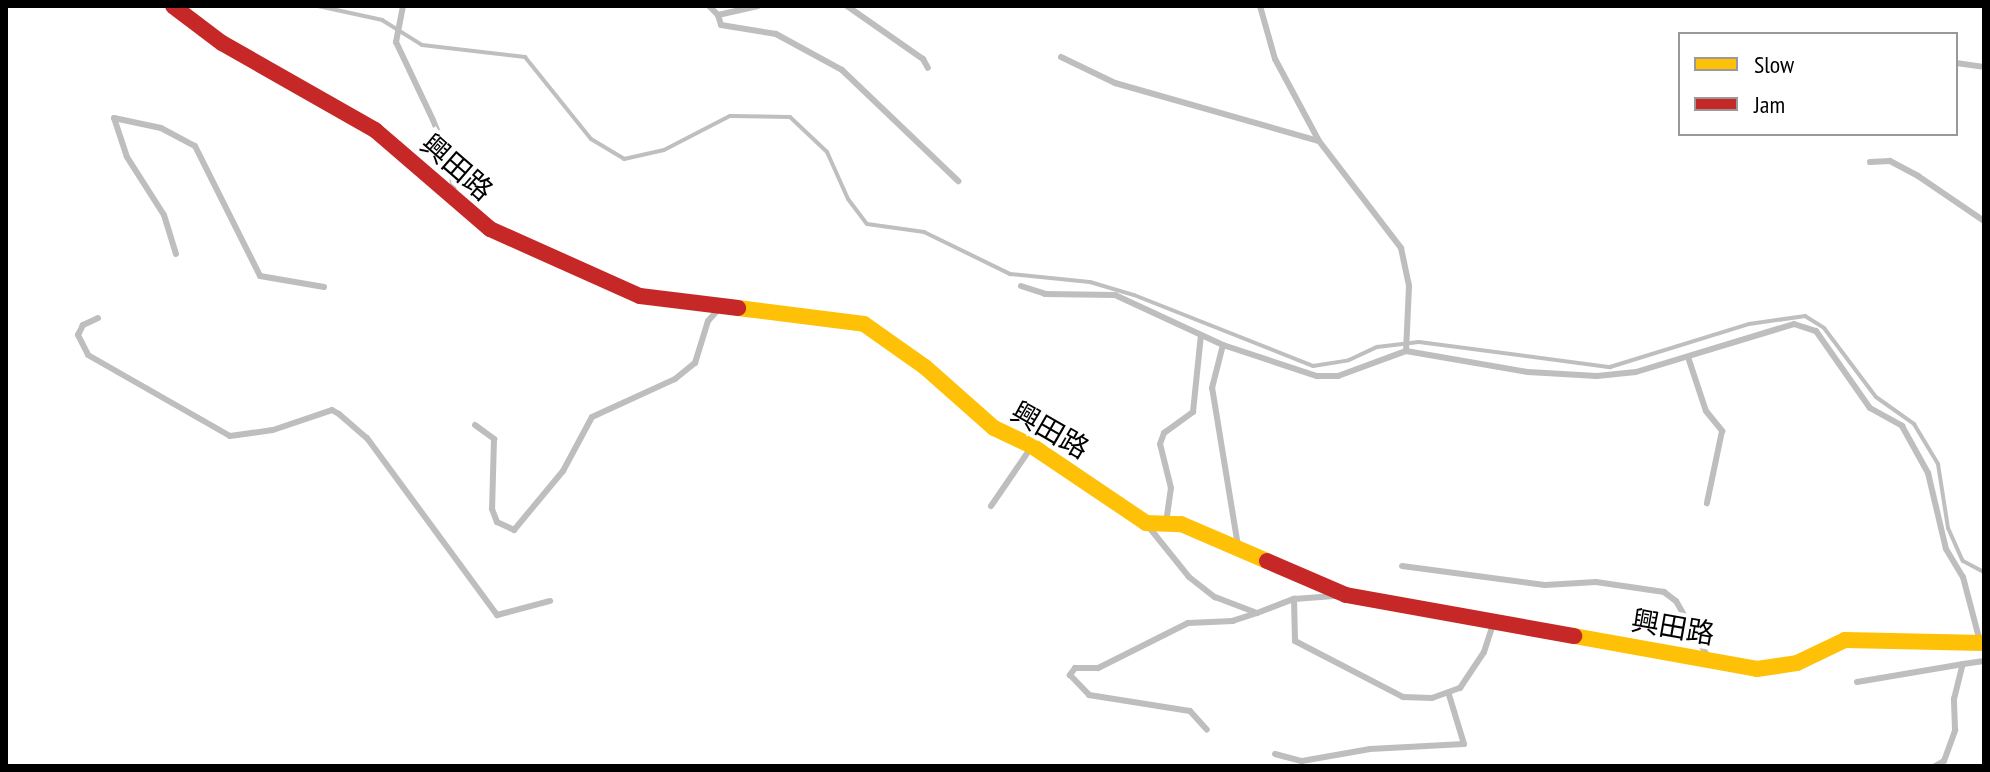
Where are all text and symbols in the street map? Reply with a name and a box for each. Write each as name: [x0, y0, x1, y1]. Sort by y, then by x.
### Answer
legend: [1678, 32, 1958, 136]
text: Slow: [1754, 49, 1794, 80]
text: Jam: [1754, 89, 1785, 120]
street label: 興田路: [414, 127, 500, 207]
street label: 興田路: [1005, 394, 1095, 466]
street label: 興田路: [1629, 603, 1717, 651]

